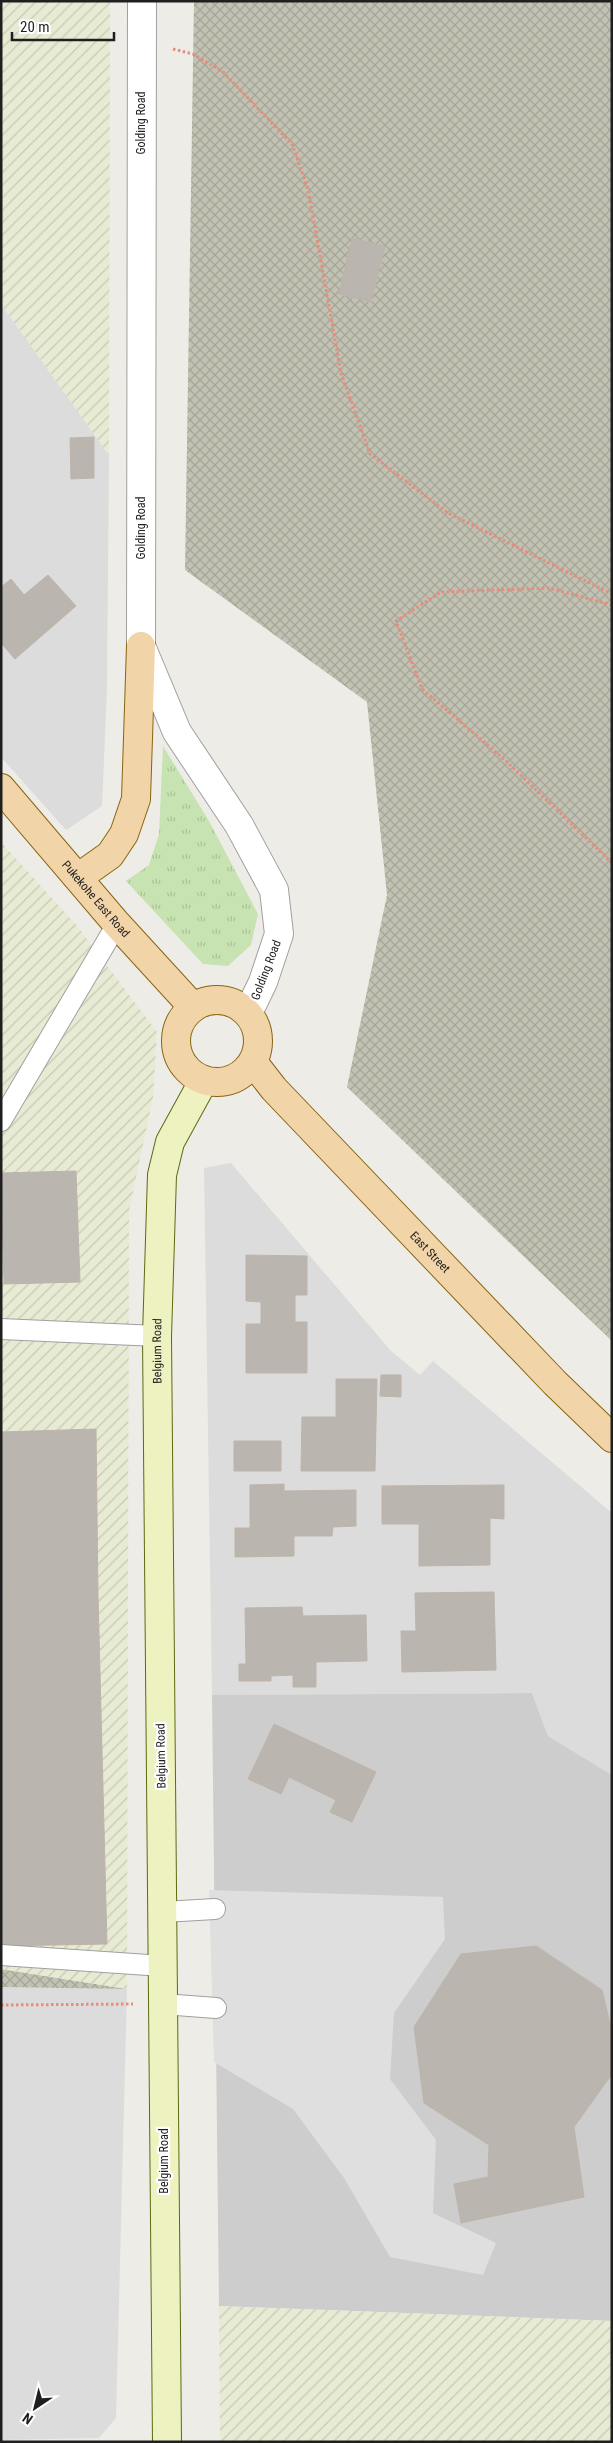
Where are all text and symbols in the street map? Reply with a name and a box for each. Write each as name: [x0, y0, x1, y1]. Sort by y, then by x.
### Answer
scale bar: [12, 10, 115, 42]
text: 20 m: [20, 18, 50, 36]
street label: Golding Road: [134, 91, 148, 155]
street label: Golding Road: [134, 496, 148, 560]
street label: Pukekohe East Road: [59, 858, 133, 940]
street label: Golding Road: [248, 938, 284, 1002]
street label: East Street: [407, 1229, 453, 1276]
street label: Belgium Road: [150, 1318, 165, 1384]
street label: Belgium Road: [153, 1723, 169, 1789]
street label: Belgium Road: [157, 2128, 171, 2194]
north arrow: [10, 2383, 60, 2433]
text: N: [19, 2410, 36, 2428]

